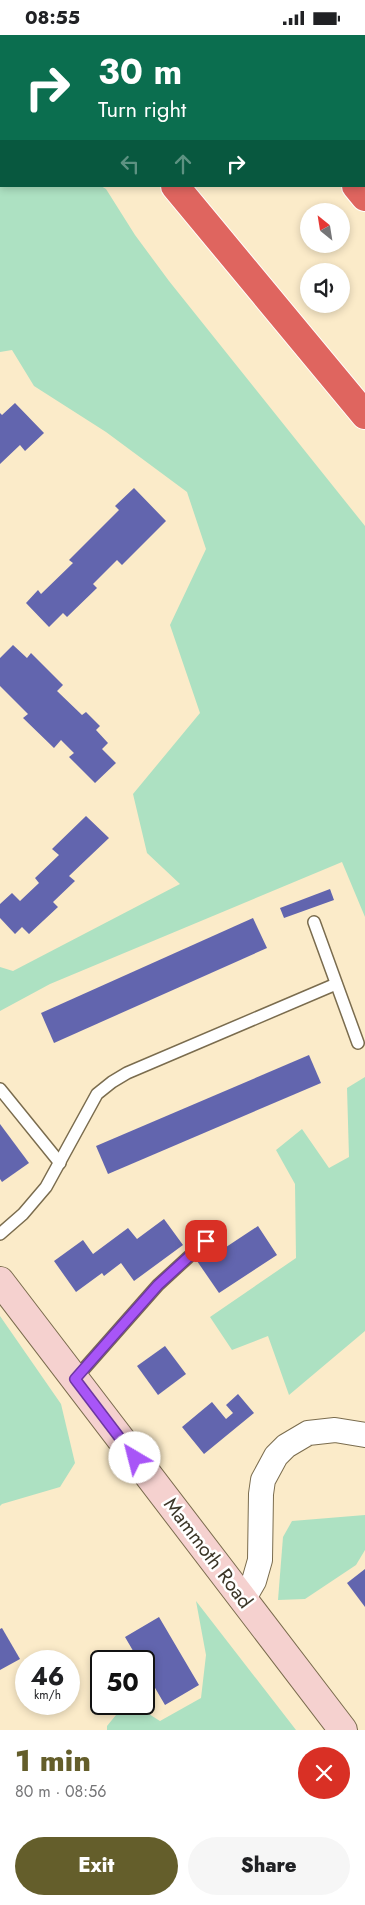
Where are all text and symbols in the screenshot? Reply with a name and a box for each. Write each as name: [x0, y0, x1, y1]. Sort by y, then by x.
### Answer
text: 08:55: [25, 4, 80, 31]
text: 30 m: [98, 47, 182, 97]
icon: right: [15, 55, 80, 120]
text: Turn right: [98, 93, 186, 125]
icon: left: [116, 150, 144, 178]
icon: ahead: [169, 150, 197, 178]
icon: right: [222, 150, 250, 178]
north arrow: [300, 203, 350, 253]
map controls: [300, 203, 350, 313]
button: sound: [300, 263, 350, 313]
pin: [185, 1220, 227, 1262]
icon: arrive: [192, 1227, 220, 1255]
position arrow: [108, 1431, 160, 1483]
street label: Mammoth Road: [157, 1491, 259, 1615]
speed limit sign: 50: [90, 1650, 155, 1715]
text: 46: [30, 1658, 65, 1694]
text: km/h: [34, 1686, 61, 1704]
text: 1 min: [15, 1739, 91, 1782]
button: close: [298, 1747, 350, 1799]
text: 80 m · 08:56: [15, 1780, 106, 1803]
button: Exit: [15, 1837, 178, 1895]
button: Share: [188, 1837, 350, 1895]

